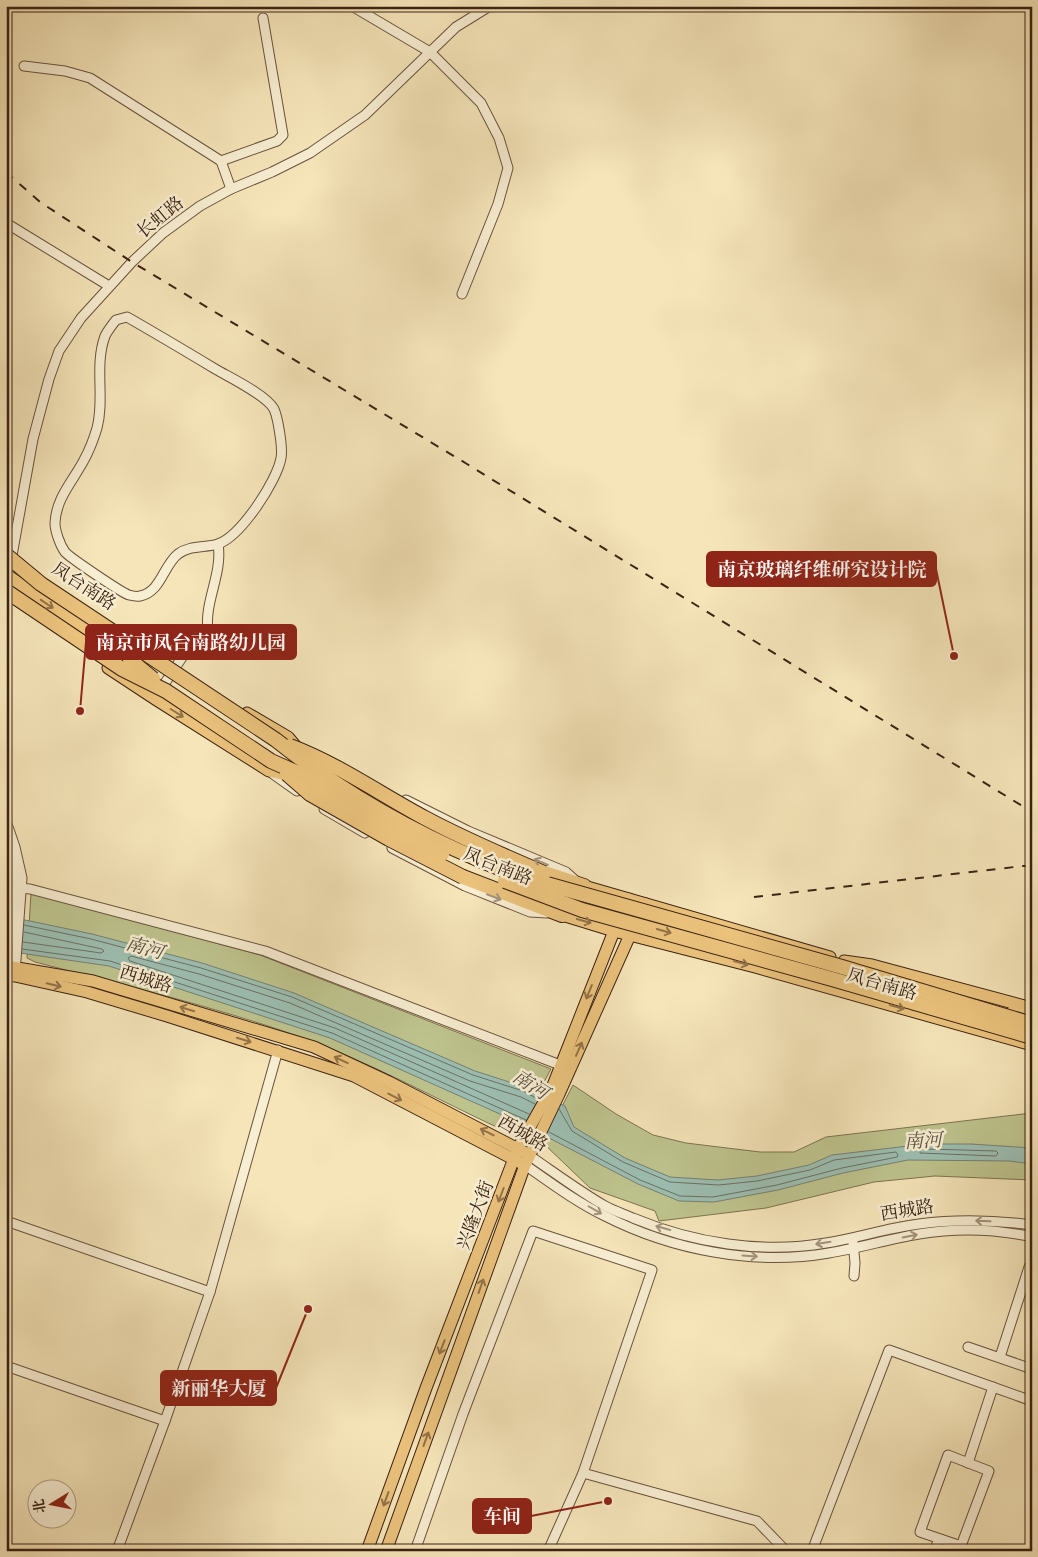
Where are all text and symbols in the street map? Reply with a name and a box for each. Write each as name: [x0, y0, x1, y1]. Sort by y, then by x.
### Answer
street label: 长虹路: [131, 191, 189, 244]
callout: 南京玻璃纤维研究设计院: [707, 552, 936, 586]
street label: 凤台南路: [47, 556, 121, 617]
text: 南京玻璃纤维研究设计院: [717, 557, 927, 583]
one-way arrow: [39, 599, 53, 609]
callout: 南京市凤台南路幼儿园: [86, 625, 296, 659]
text: 南京市凤台南路幼儿园: [96, 630, 286, 656]
one-way arrow: [169, 708, 183, 718]
street label: 凤台南路: [460, 841, 536, 892]
one-way arrow: [534, 857, 549, 867]
one-way arrow: [485, 893, 501, 902]
one-way arrow: [576, 917, 592, 927]
one-way arrow: [655, 927, 671, 937]
water label: 南河: [123, 930, 169, 967]
one-way arrow: [732, 959, 748, 968]
street label: 西城路: [116, 960, 175, 999]
street label: 凤台南路: [844, 963, 920, 1006]
one-way arrow: [46, 981, 62, 990]
one-way arrow: [584, 984, 594, 999]
one-way arrow: [889, 1003, 905, 1013]
one-way arrow: [180, 1004, 196, 1014]
one-way arrow: [235, 1035, 251, 1045]
one-way arrow: [575, 1042, 585, 1057]
one-way arrow: [334, 1055, 349, 1065]
water label: 南河: [507, 1064, 556, 1108]
one-way arrow: [387, 1093, 402, 1102]
street label: 西城路: [493, 1109, 552, 1158]
one-way arrow: [480, 1127, 495, 1136]
water label: 南河: [903, 1127, 946, 1155]
street label: 兴隆大街: [451, 1177, 500, 1253]
one-way arrow: [496, 1187, 505, 1202]
street label: 西城路: [878, 1194, 936, 1227]
one-way arrow: [587, 1206, 601, 1216]
one-way arrow: [976, 1216, 992, 1225]
one-way arrow: [655, 1223, 671, 1233]
one-way arrow: [902, 1231, 918, 1240]
one-way arrow: [815, 1238, 831, 1248]
one-way arrow: [741, 1251, 757, 1260]
one-way arrow: [477, 1279, 486, 1294]
one-way arrow: [437, 1339, 446, 1354]
callout: 新丽华大厦: [161, 1371, 276, 1405]
text: 新丽华大厦: [171, 1376, 267, 1402]
one-way arrow: [422, 1432, 431, 1447]
north arrow: [28, 1480, 78, 1530]
one-way arrow: [381, 1491, 390, 1506]
text: 北: [29, 1498, 50, 1515]
callout: 车间: [473, 1499, 531, 1533]
text: 车间: [483, 1504, 521, 1530]

